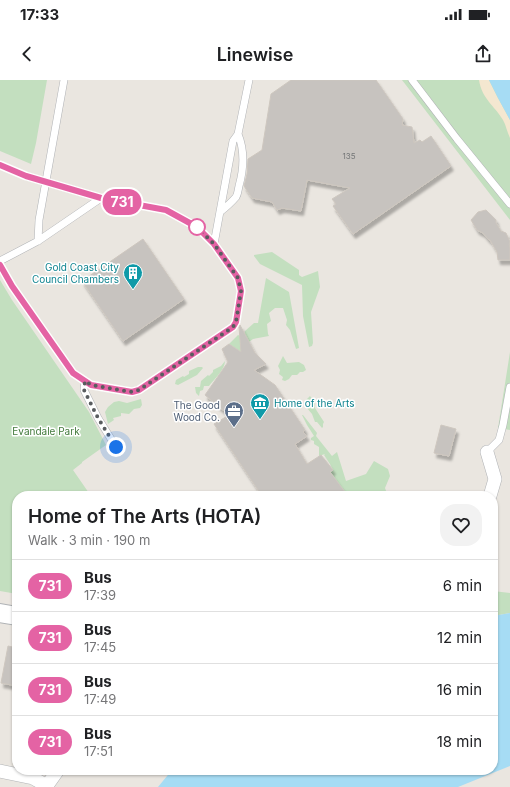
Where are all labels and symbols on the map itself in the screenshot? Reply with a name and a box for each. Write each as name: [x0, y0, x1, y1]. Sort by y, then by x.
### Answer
house number: 135: [342, 151, 356, 161]
line badge: 731: [99, 189, 145, 215]
unlabelled marker: [188, 218, 206, 236]
place label: Gold Coast City Council Chambers: [32, 261, 119, 285]
building icon: Gold Coast City Council Chambers: [122, 262, 144, 290]
museum icon: Home of the Arts: [249, 392, 271, 420]
place label: Home of the Arts: [274, 397, 354, 409]
place label: The Good Wood Co.: [173, 399, 220, 423]
office icon: The Good Wood Co.: [223, 400, 245, 428]
park label: Evandale Park: [12, 425, 80, 437]
your location: [106, 437, 126, 457]

